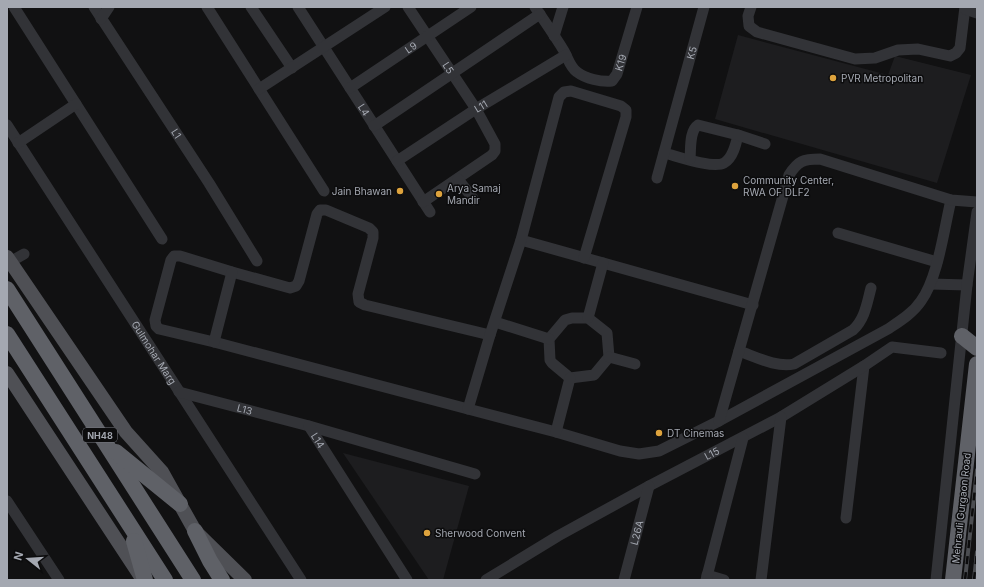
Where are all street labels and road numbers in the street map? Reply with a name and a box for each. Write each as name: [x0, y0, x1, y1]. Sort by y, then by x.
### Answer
street label: L9: [402, 39, 419, 56]
street label: K5: [684, 45, 699, 60]
street label: K19: [612, 53, 629, 72]
street label: L5: [440, 60, 457, 76]
street label: L11: [472, 98, 489, 115]
street label: L4: [356, 101, 372, 118]
street label: L1: [169, 126, 184, 141]
street label: Gulmohar Marg: [129, 319, 179, 387]
street label: L13: [236, 401, 254, 417]
road number: NH48: [83, 428, 117, 442]
street label: L14: [309, 430, 327, 450]
street label: L15: [702, 444, 721, 462]
street label: Mehrauli Gurgaon Road: [949, 452, 973, 564]
street label: L26A: [628, 519, 646, 546]

